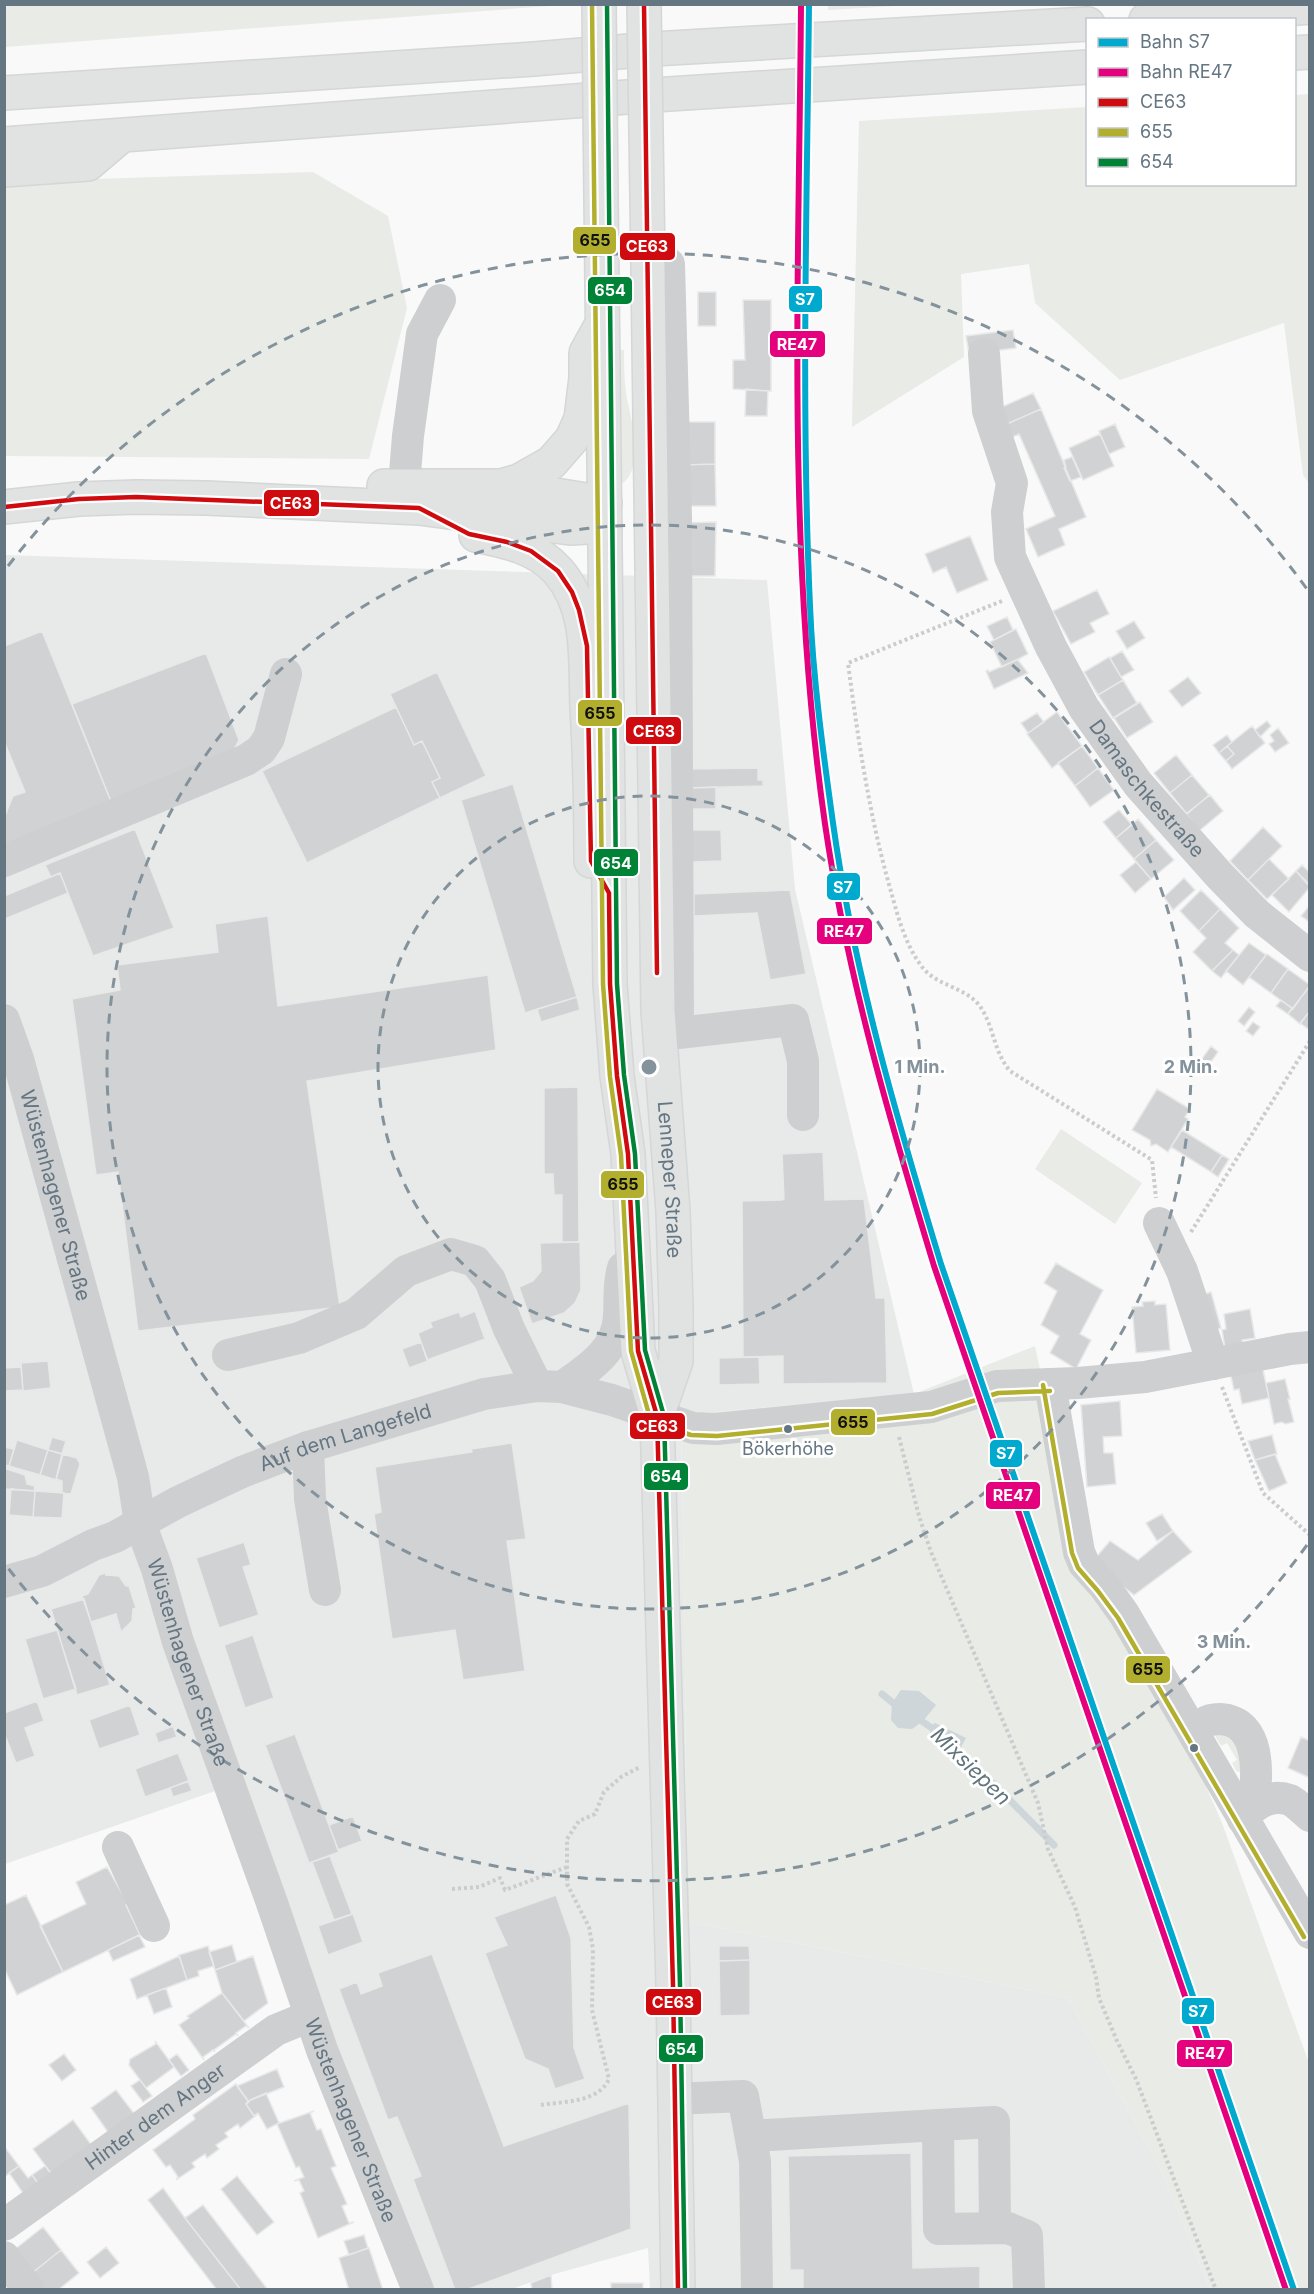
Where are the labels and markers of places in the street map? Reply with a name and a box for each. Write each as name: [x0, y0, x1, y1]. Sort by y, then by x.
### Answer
centre of rings: [639, 1057, 659, 1077]
marker: Bökerhöhe: [782, 1423, 794, 1435]
place label: Bökerhöhe: [742, 1438, 834, 1459]
unlabelled marker: [1188, 1742, 1200, 1754]

